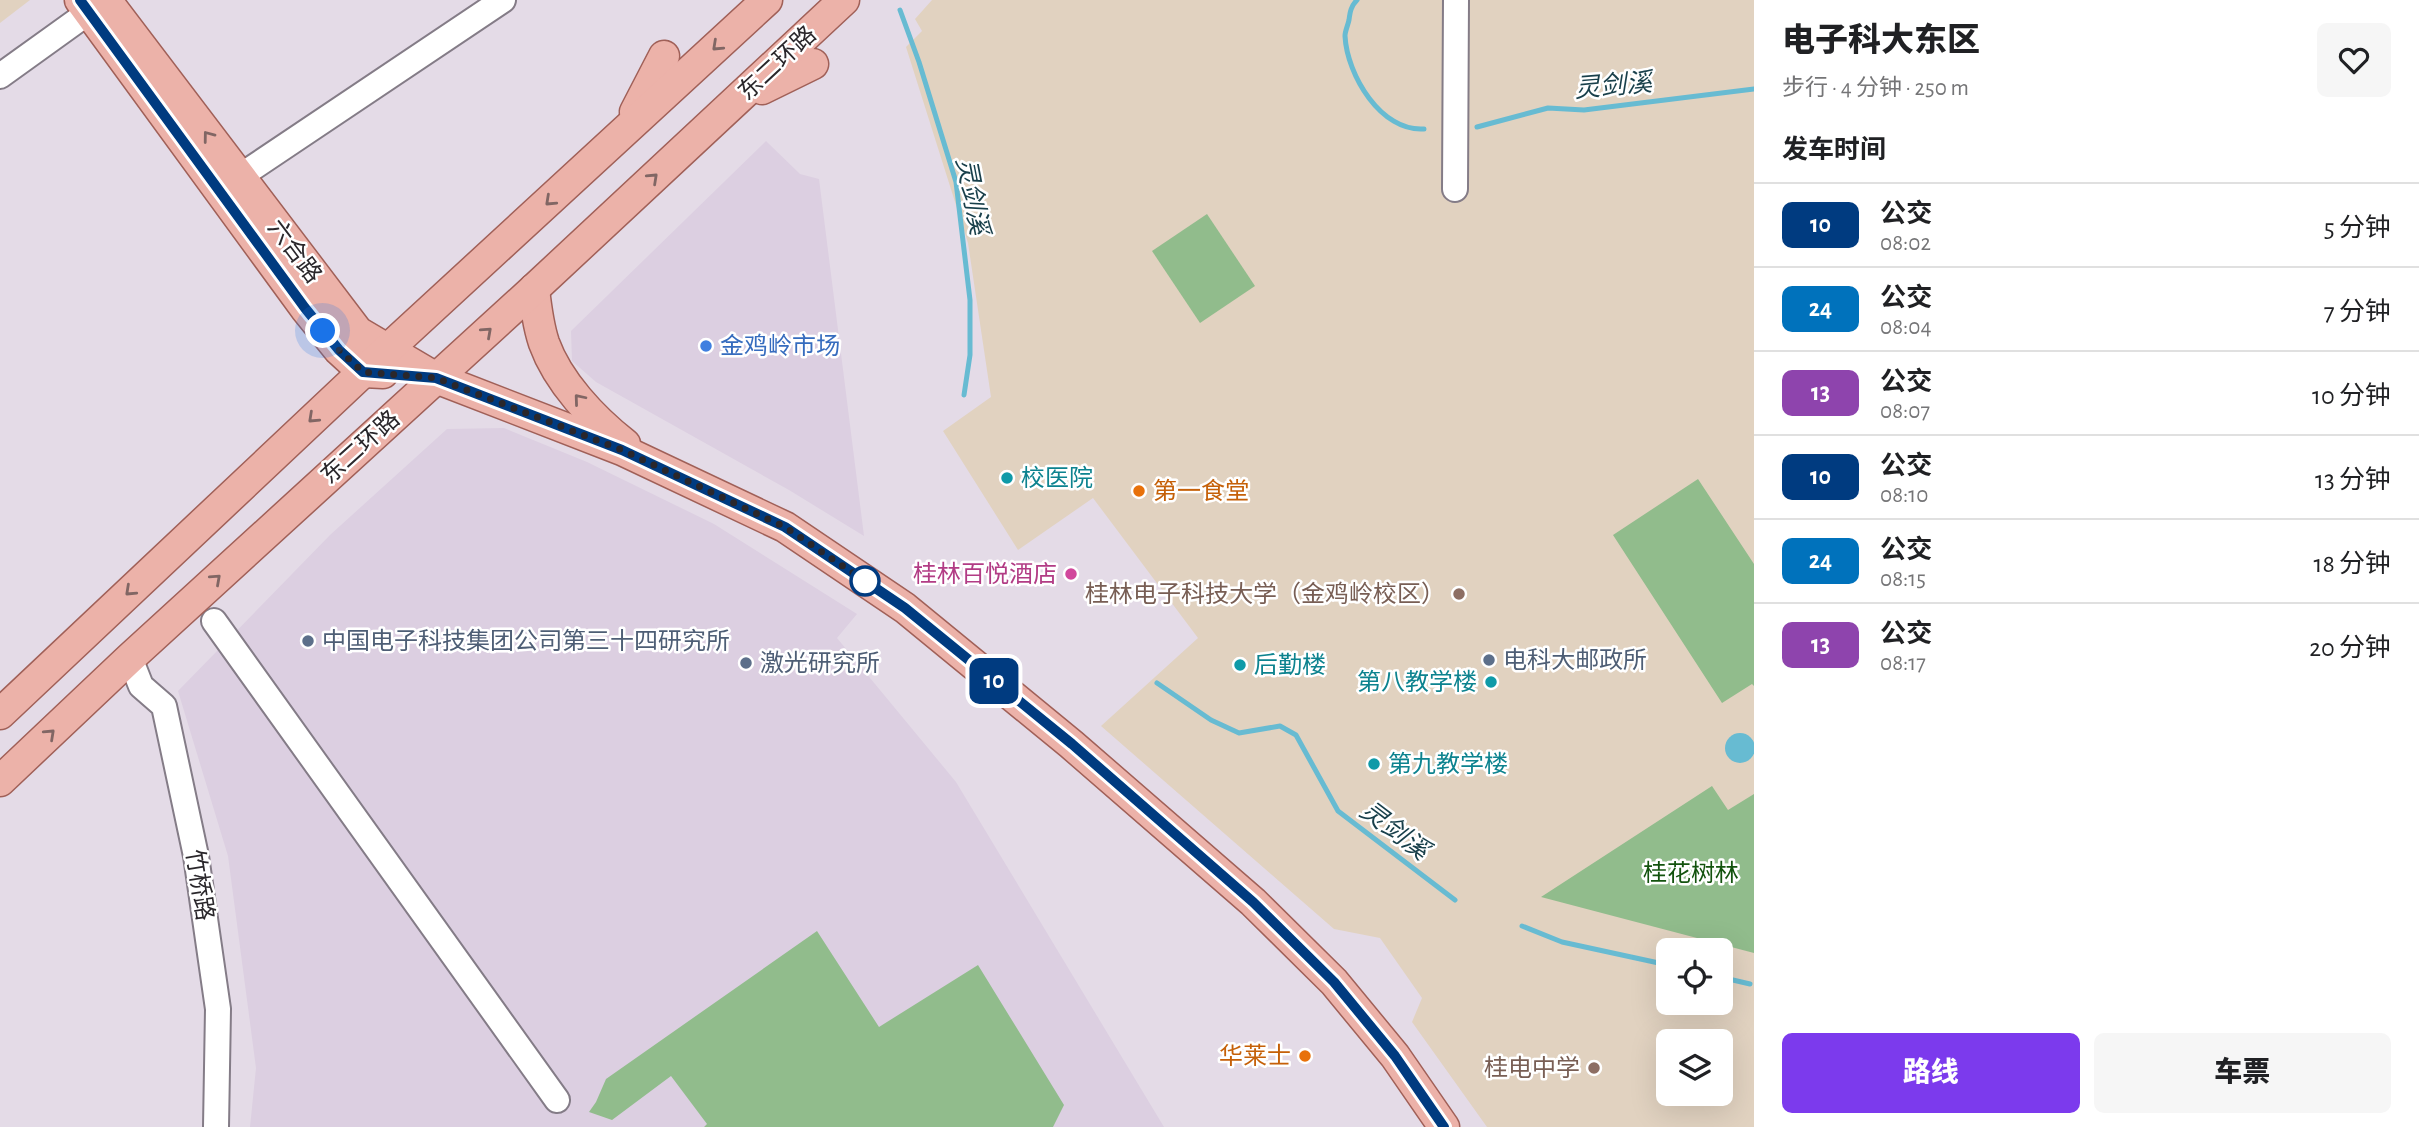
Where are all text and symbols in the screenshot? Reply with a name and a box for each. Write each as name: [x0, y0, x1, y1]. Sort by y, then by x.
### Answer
street label: 东二环路: [733, 21, 821, 105]
button: heart: [2317, 23, 2391, 97]
text: 电子科大东区: [1782, 25, 1980, 58]
one-way arrow: [712, 38, 725, 51]
water label: 灵剑溪: [1573, 67, 1656, 102]
text: 步行 · 4 分钟 · 250 m: [1782, 77, 1969, 100]
one-way arrow: [204, 131, 216, 144]
text: 发车时间: [1782, 137, 1886, 163]
water label: 灵剑溪: [952, 155, 995, 240]
one-way arrow: [645, 173, 658, 186]
one-way arrow: [545, 193, 558, 205]
text: 公交: [1880, 201, 1932, 227]
text: 10: [1810, 213, 1831, 237]
street label: 六合路: [263, 214, 327, 288]
text: 5 分钟: [2324, 215, 2391, 241]
text: 08:02: [1880, 232, 1931, 255]
text: 公交: [1880, 285, 1932, 311]
text: 24: [1809, 297, 1832, 321]
text: 7 分钟: [2324, 299, 2391, 325]
your location: [305, 313, 340, 348]
text: 08:04: [1880, 316, 1932, 339]
one-way arrow: [479, 328, 492, 340]
place label: 金鸡岭市场: [720, 333, 840, 359]
marker: 金鸡岭市场: [698, 338, 714, 354]
text: 公交: [1880, 369, 1932, 395]
text: 13: [1811, 381, 1830, 405]
text: 10 分钟: [2312, 383, 2391, 409]
one-way arrow: [575, 394, 588, 407]
text: 08:07: [1880, 400, 1930, 423]
street label: 东二环路: [316, 405, 404, 489]
one-way arrow: [308, 410, 321, 423]
text: 公交: [1880, 453, 1932, 479]
place label: 校医院: [1021, 465, 1093, 491]
text: 10: [1810, 465, 1831, 489]
text: 13 分钟: [2315, 467, 2391, 493]
marker: 校医院: [999, 470, 1015, 486]
place label: 第一食堂: [1153, 478, 1249, 504]
marker: 第一食堂: [1131, 483, 1147, 499]
text: 08:10: [1880, 484, 1928, 507]
text: 公交: [1880, 537, 1932, 563]
text: 24: [1809, 549, 1832, 573]
text: 18 分钟: [2313, 551, 2391, 577]
place label: 桂林百悦酒店: [913, 561, 1057, 587]
unlabelled marker: [850, 566, 880, 596]
marker: 桂林百悦酒店: [1063, 566, 1079, 582]
text: 08:15: [1880, 568, 1926, 591]
one-way arrow: [208, 575, 221, 587]
place label: 桂林电子科技大学（金鸡岭校区）: [1085, 581, 1445, 607]
one-way arrow: [125, 583, 138, 596]
marker: 桂林电子科技大学（金鸡岭校区）: [1451, 586, 1467, 602]
text: 公交: [1880, 621, 1932, 647]
place label: 中国电子科技集团公司第三十四研究所: [322, 628, 730, 654]
marker: 中国电子科技集团公司第三十四研究所: [300, 633, 316, 649]
text: 13: [1811, 633, 1830, 657]
text: 20 分钟: [2309, 635, 2391, 661]
place label: 电科大邮政所: [1503, 647, 1647, 673]
place label: 激光研究所: [760, 650, 880, 676]
place label: 后勤楼: [1254, 652, 1326, 678]
marker: 电科大邮政所: [1481, 652, 1497, 668]
text: 08:17: [1880, 652, 1926, 675]
marker: 激光研究所: [738, 655, 754, 671]
marker: 后勤楼: [1232, 657, 1248, 673]
line badge: 10: [962, 658, 1026, 704]
text: 10: [983, 669, 1005, 693]
place label: 第八教学楼: [1357, 669, 1477, 695]
marker: 第八教学楼: [1483, 674, 1499, 690]
one-way arrow: [42, 729, 55, 742]
place label: 第九教学楼: [1388, 751, 1508, 777]
marker: 第九教学楼: [1366, 756, 1382, 772]
water label: 灵剑溪: [1355, 795, 1437, 866]
street label: 竹桥路: [182, 847, 218, 923]
park label: 桂花树林: [1643, 860, 1739, 886]
map controls: [1656, 938, 1733, 1106]
button: locate: [1656, 938, 1733, 1015]
button: layers: [1656, 1029, 1733, 1106]
button: 路线: [1782, 1033, 2080, 1113]
button: 车票: [2094, 1033, 2391, 1113]
place label: 华莱士: [1219, 1043, 1291, 1069]
marker: 华莱士: [1297, 1048, 1313, 1064]
place label: 桂电中学: [1484, 1055, 1580, 1081]
marker: 桂电中学: [1586, 1060, 1602, 1076]

